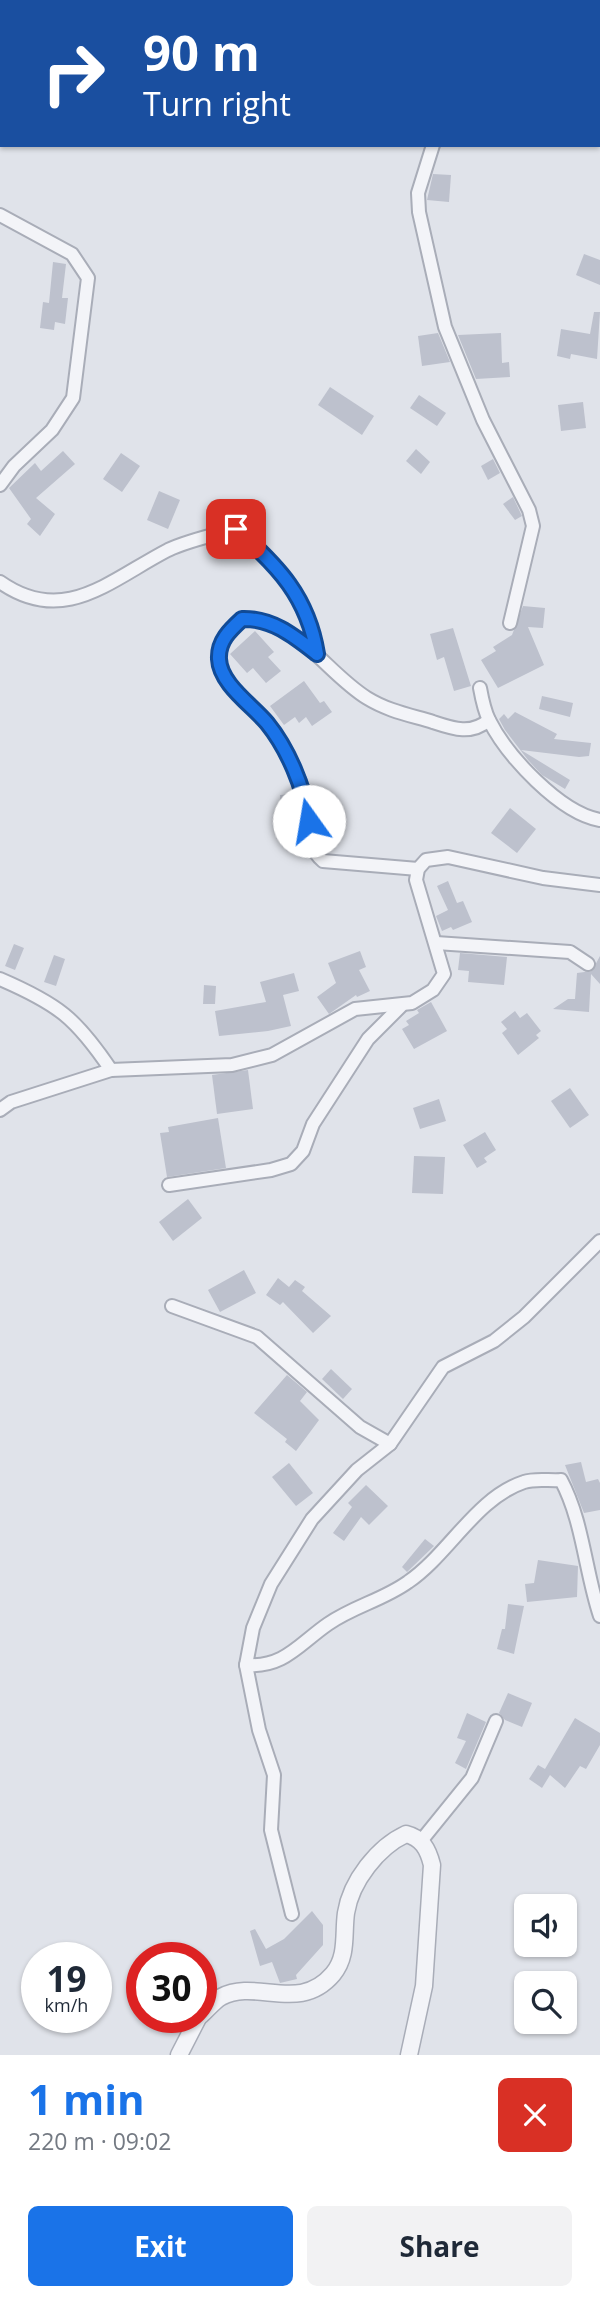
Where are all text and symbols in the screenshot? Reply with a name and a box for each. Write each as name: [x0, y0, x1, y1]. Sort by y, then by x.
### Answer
text: 90 m: [143, 19, 260, 85]
icon: right: [28, 28, 119, 119]
text: Turn right: [143, 82, 291, 125]
pin: [206, 499, 266, 559]
icon: arrive: [217, 510, 255, 548]
position arrow: [272, 784, 346, 858]
map controls: [514, 1894, 577, 2034]
button: sound: [514, 1894, 577, 1957]
speed limit sign: 30: [126, 1942, 217, 2033]
text: 19: [46, 1955, 87, 2002]
button: search: [514, 1971, 577, 2034]
text: km/h: [45, 1993, 88, 2017]
text: 1 min: [28, 2070, 145, 2127]
button: close: [498, 2078, 572, 2152]
text: 220 m · 09:02: [28, 2125, 171, 2157]
button: Exit: [28, 2206, 293, 2286]
button: Share: [307, 2206, 572, 2286]

